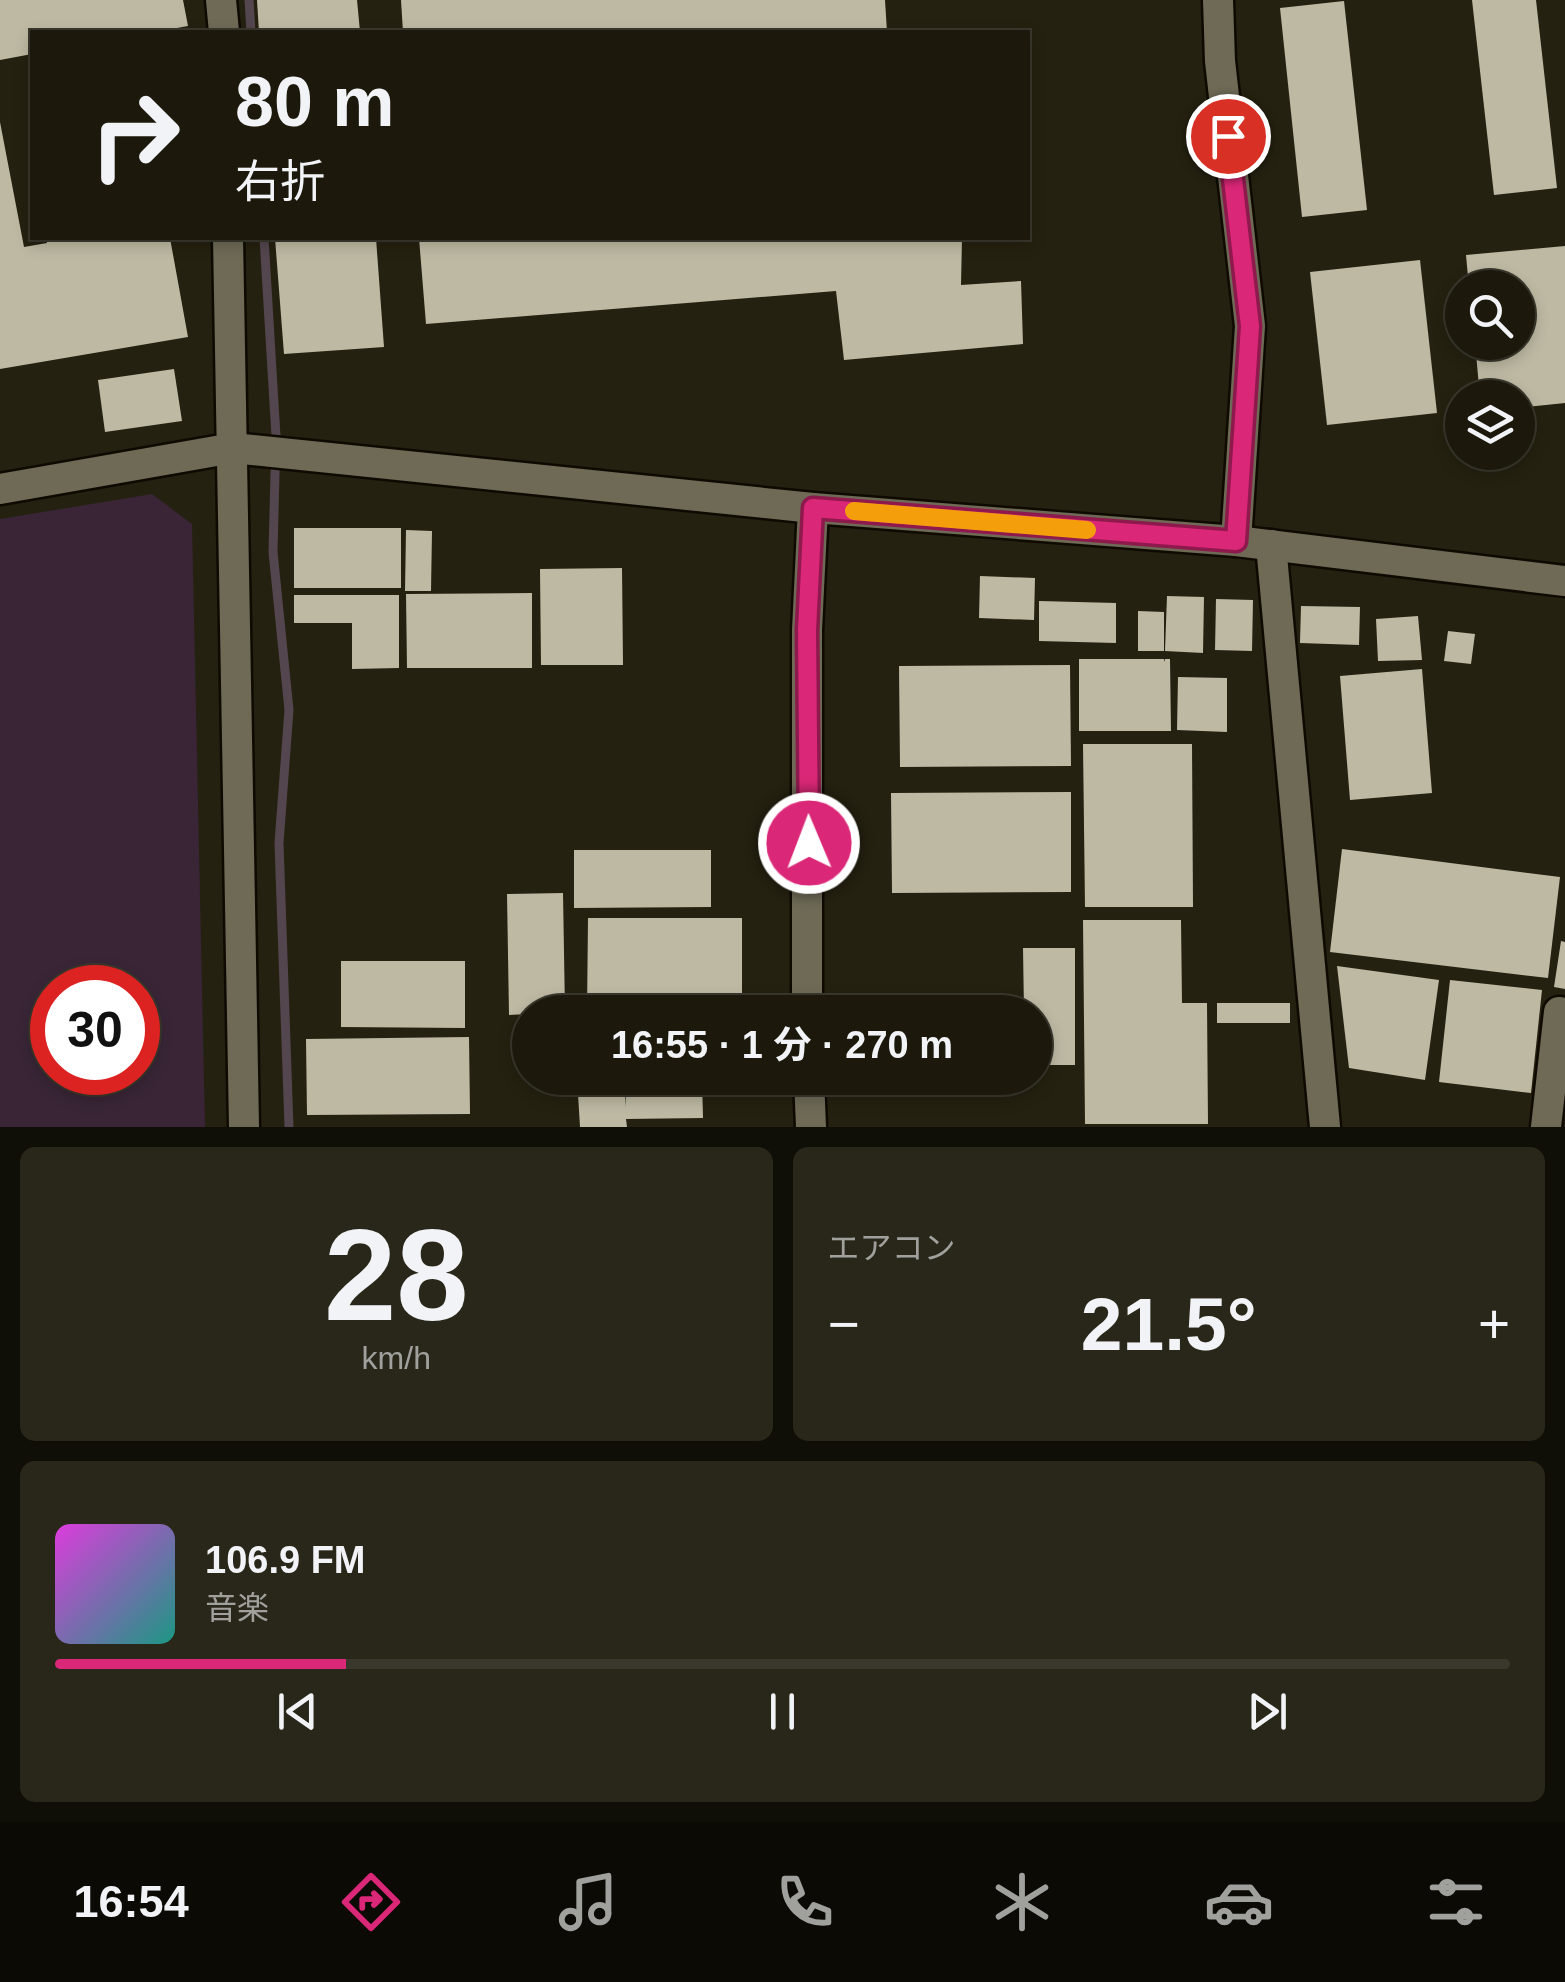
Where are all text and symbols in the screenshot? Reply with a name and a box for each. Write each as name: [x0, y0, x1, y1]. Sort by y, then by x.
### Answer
text: 80 m: [235, 63, 395, 141]
icon: right: [70, 70, 200, 200]
pin: [1186, 94, 1271, 179]
icon: arrive: [1201, 109, 1256, 164]
text: 右折: [235, 156, 325, 207]
map controls: [1445, 270, 1535, 470]
button: search: [1445, 270, 1535, 360]
button: layers: [1445, 380, 1535, 470]
position arrow: [757, 791, 861, 895]
speed limit sign: 30: [30, 965, 160, 1095]
text: 16:55 · 1 分 · 270 m: [611, 1024, 953, 1066]
text: 28: [324, 1202, 469, 1348]
text: エアコン: [828, 1230, 956, 1266]
text: 21.5°: [1081, 1282, 1257, 1366]
text: −: [828, 1293, 860, 1355]
text: +: [1478, 1293, 1510, 1355]
text: km/h: [362, 1340, 431, 1376]
text: 106.9 FM: [205, 1539, 366, 1581]
text: 音楽: [205, 1590, 269, 1626]
icon: previous: [270, 1684, 325, 1739]
icon: pause: [755, 1684, 810, 1739]
icon: next: [1240, 1684, 1295, 1739]
icon: directions: [336, 1867, 406, 1937]
icon: music: [553, 1867, 623, 1937]
icon: phone: [770, 1867, 840, 1937]
icon: climate: [987, 1867, 1057, 1937]
icon: car: [1204, 1867, 1274, 1937]
icon: filters: [1421, 1867, 1491, 1937]
text: 16:54: [74, 1876, 189, 1927]

